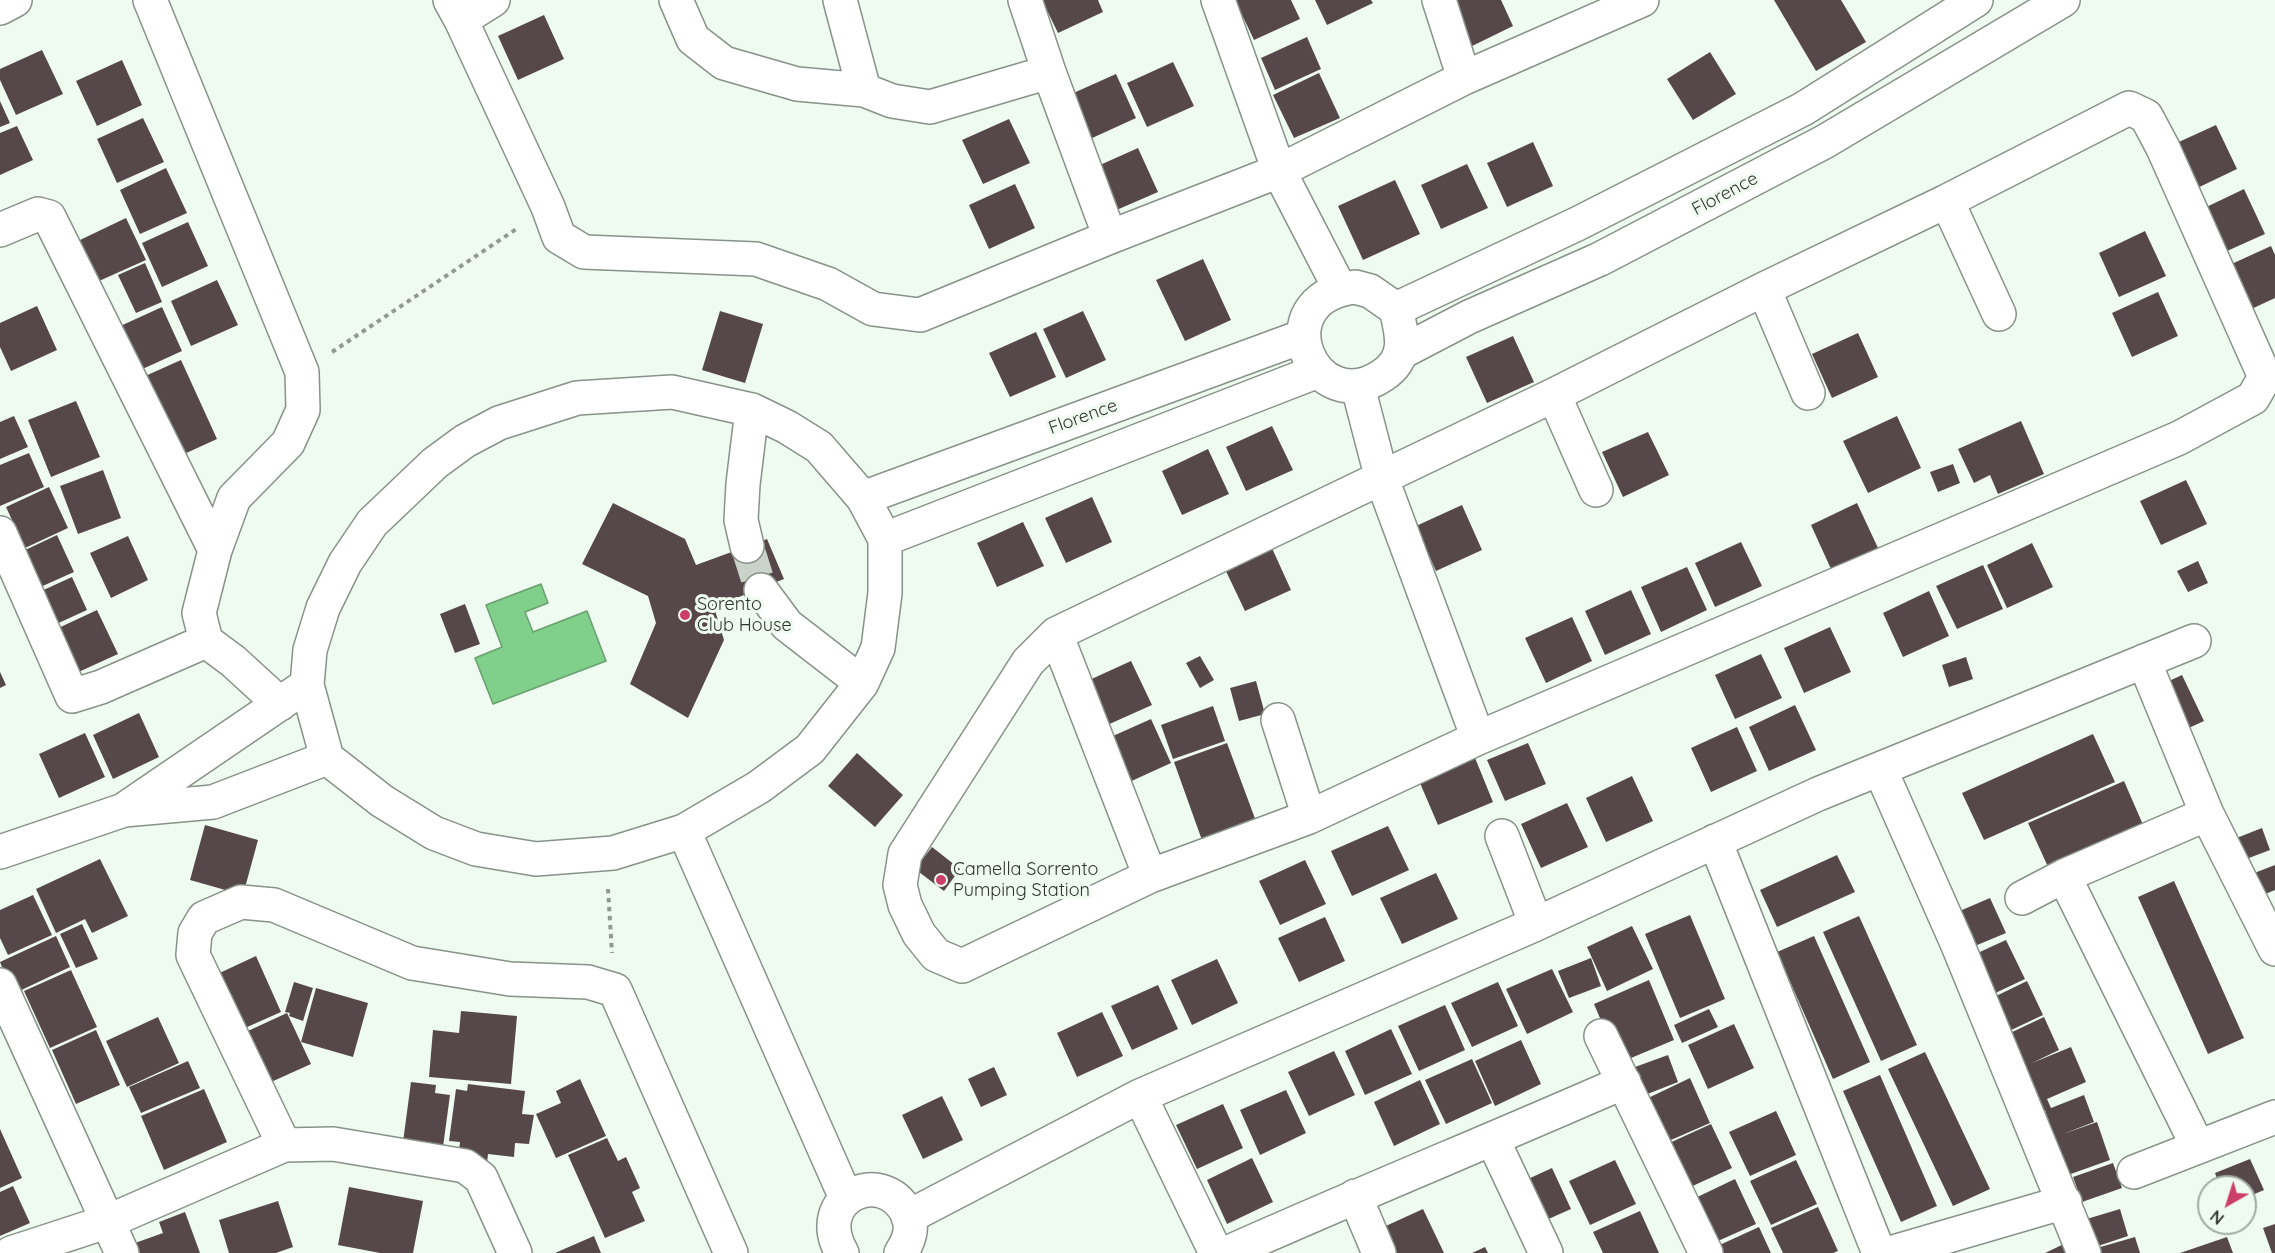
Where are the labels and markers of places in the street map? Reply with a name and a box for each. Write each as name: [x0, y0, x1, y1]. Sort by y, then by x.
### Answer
place label: Sorento Club House: [697, 594, 792, 636]
marker: Sorento Club House: [678, 608, 692, 622]
place label: Camella Sorrento Pumping Station: [953, 859, 1098, 902]
marker: Camella Sorrento Pumping Station: [934, 873, 948, 887]

